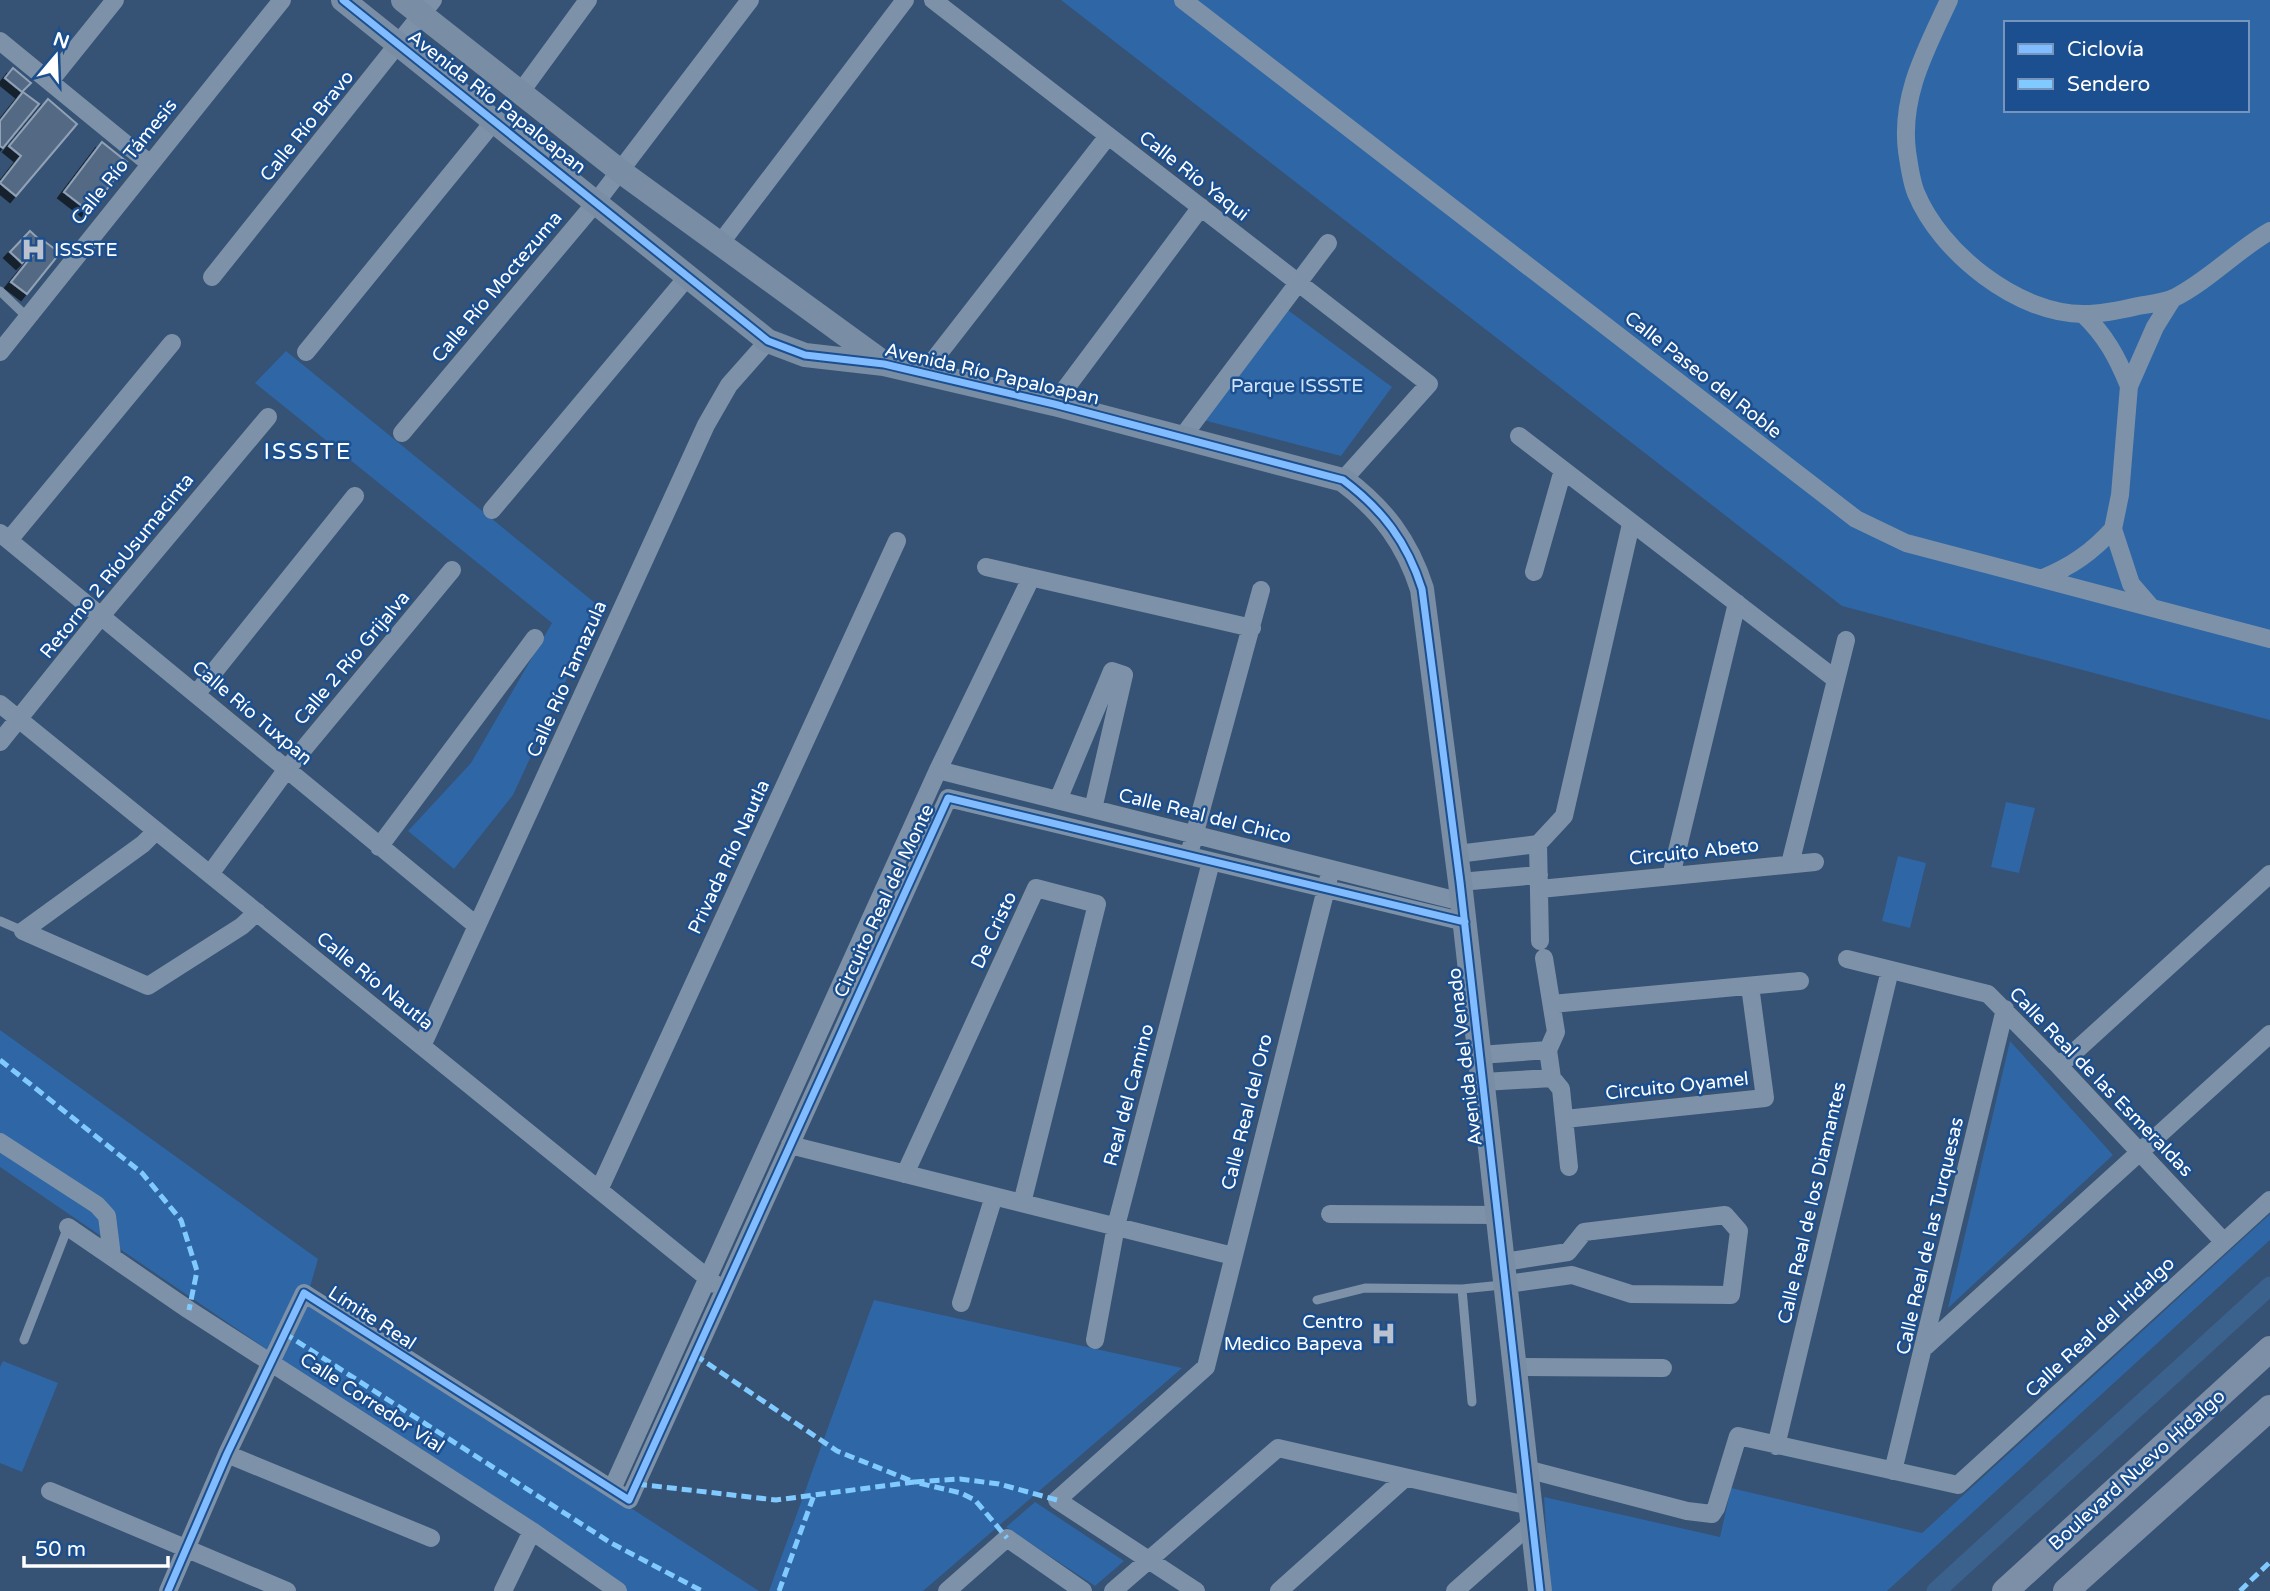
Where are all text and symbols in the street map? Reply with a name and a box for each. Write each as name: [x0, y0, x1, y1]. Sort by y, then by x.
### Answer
north arrow: [21, 21, 91, 91]
legend: [2004, 21, 2249, 112]
street label: Avenida Río Papaloapan: [404, 26, 590, 178]
text: N: [50, 28, 72, 54]
text: Ciclovía: [2067, 37, 2144, 62]
street label: Calle Río Bravo: [256, 66, 358, 186]
text: Sendero: [2067, 72, 2150, 97]
street label: Calle Río Támesis: [66, 95, 182, 229]
street label: Calle Río Yaqui: [1135, 126, 1253, 226]
street label: Calle Río Moctezuma: [427, 207, 567, 367]
hospital icon: ISSSTE: [20, 236, 48, 264]
place label: ISSSTE: [54, 239, 118, 261]
street label: Calle Paseo del Roble: [1620, 307, 1786, 443]
street label: Avenida Río Papaloapan: [883, 339, 1101, 409]
park label: Parque ISSSTE: [1231, 375, 1363, 397]
district label: ISSSTE: [264, 438, 352, 466]
street label: Retorno 2 RíoUsumacinta: [36, 469, 198, 663]
street label: Calle 2 Río Grijalva: [290, 587, 414, 729]
street label: Calle Río Tamazula: [523, 597, 611, 761]
street label: Calle Río Tuxpan: [187, 656, 317, 770]
street label: Privada Río Nautla: [684, 776, 774, 938]
street label: Calle Real del Chico: [1116, 784, 1294, 848]
street label: Circuito Real del Monte: [829, 801, 939, 1001]
street label: Circuito Abeto: [1628, 834, 1760, 870]
street label: De Cristo: [967, 888, 1021, 972]
street label: Calle Río Nautla: [312, 927, 438, 1035]
street label: Avenida del Venado: [1443, 967, 1487, 1147]
street label: Calle Real de las Esmeraldas: [2005, 983, 2197, 1181]
street label: Real del Camino: [1099, 1022, 1159, 1168]
street label: Calle Real del Oro: [1217, 1032, 1277, 1192]
street label: Circuito Oyamel: [1604, 1068, 1750, 1104]
street label: Calle Real de los Diamantes: [1773, 1080, 1851, 1326]
street label: Calle Real de las Turquesas: [1892, 1115, 1968, 1357]
street label: Calle Real del Hidalgo: [2021, 1252, 2179, 1402]
street label: Límite Real: [324, 1281, 420, 1355]
place label: Centro Medico Bapeva: [1224, 1311, 1363, 1355]
hospital icon: Centro Medico Bapeva: [1369, 1319, 1397, 1347]
street label: Calle Corredor Vial: [296, 1348, 448, 1458]
street label: Boulevard Nuevo Hidalgo: [2044, 1385, 2230, 1555]
scale bar: [24, 1524, 168, 1568]
text: 50 m: [35, 1537, 86, 1562]

